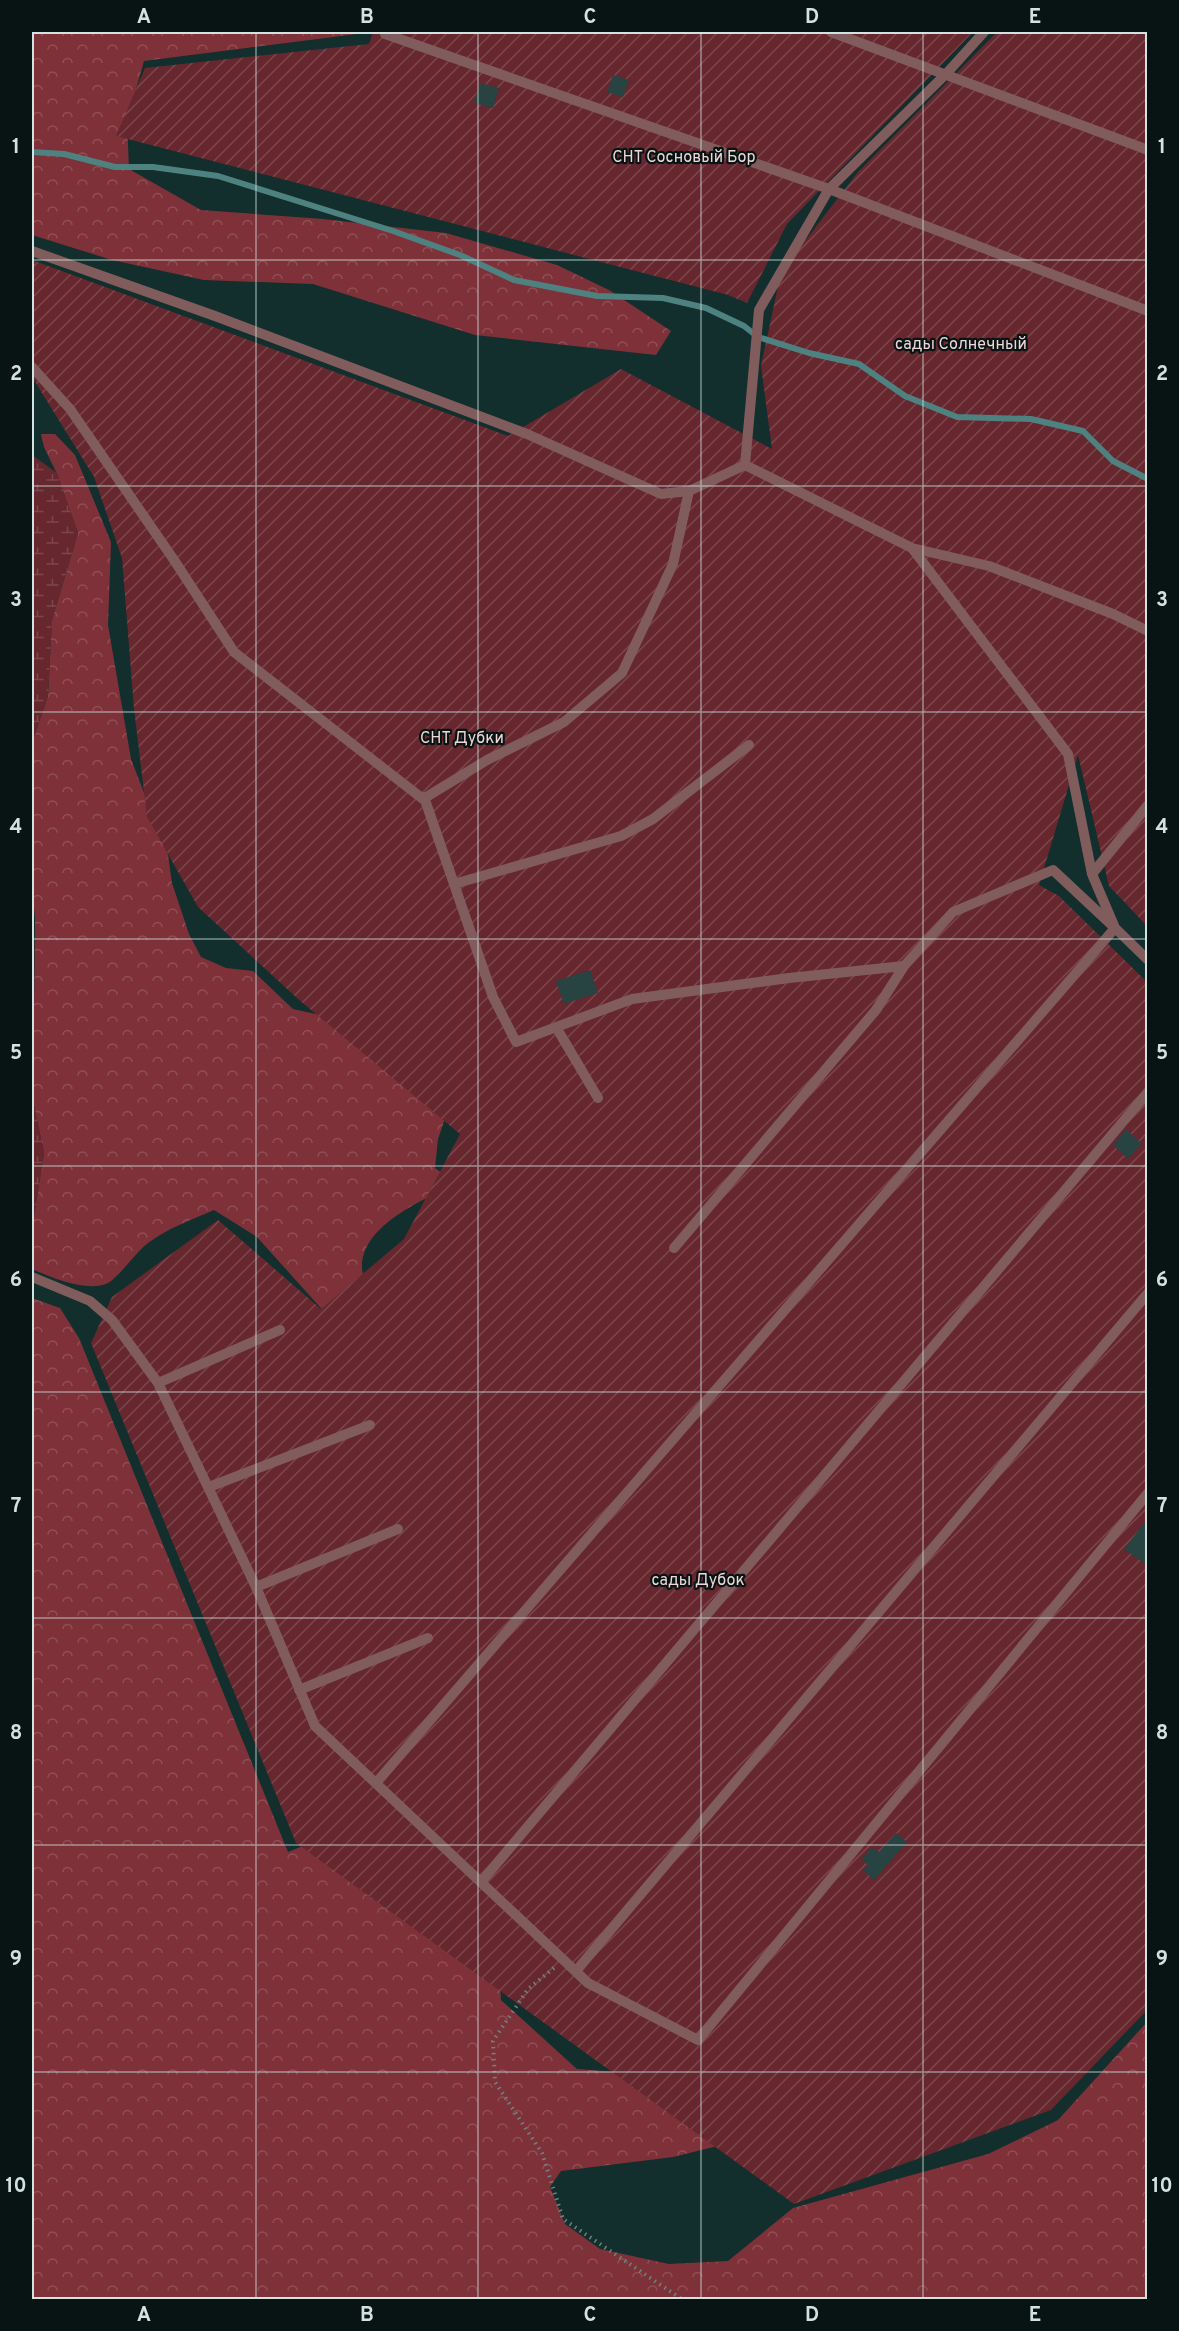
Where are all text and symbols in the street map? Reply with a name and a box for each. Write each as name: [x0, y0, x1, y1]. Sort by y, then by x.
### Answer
text: A: [137, 5, 151, 31]
text: B: [360, 5, 374, 31]
text: C: [584, 5, 596, 31]
text: D: [805, 5, 819, 31]
text: E: [1029, 5, 1041, 31]
text: 1: [12, 135, 20, 161]
text: 1: [1158, 135, 1166, 161]
park label: СНТ Сосновый Бор: [612, 148, 756, 168]
park label: сады Солнечный: [895, 335, 1027, 355]
text: 2: [10, 362, 22, 388]
text: 2: [1156, 362, 1168, 388]
text: 3: [10, 588, 22, 614]
text: 3: [1156, 588, 1168, 614]
park label: СНТ Дубки: [420, 729, 504, 749]
text: 4: [10, 815, 22, 841]
text: 4: [1156, 815, 1168, 841]
text: 5: [10, 1041, 22, 1067]
text: 5: [1156, 1041, 1168, 1067]
text: 6: [10, 1268, 22, 1294]
text: 6: [1156, 1268, 1168, 1294]
text: 7: [11, 1494, 21, 1520]
text: 7: [1157, 1494, 1167, 1520]
park label: сады Дубок: [651, 1571, 745, 1591]
text: 8: [10, 1721, 22, 1747]
text: 8: [1156, 1721, 1168, 1747]
text: 9: [10, 1947, 22, 1973]
text: 9: [1156, 1947, 1168, 1973]
text: 10: [5, 2174, 27, 2200]
text: 10: [1151, 2174, 1173, 2200]
text: A: [137, 2303, 151, 2329]
text: B: [360, 2303, 374, 2329]
text: C: [584, 2303, 596, 2329]
text: D: [805, 2303, 819, 2329]
text: E: [1029, 2303, 1041, 2329]

